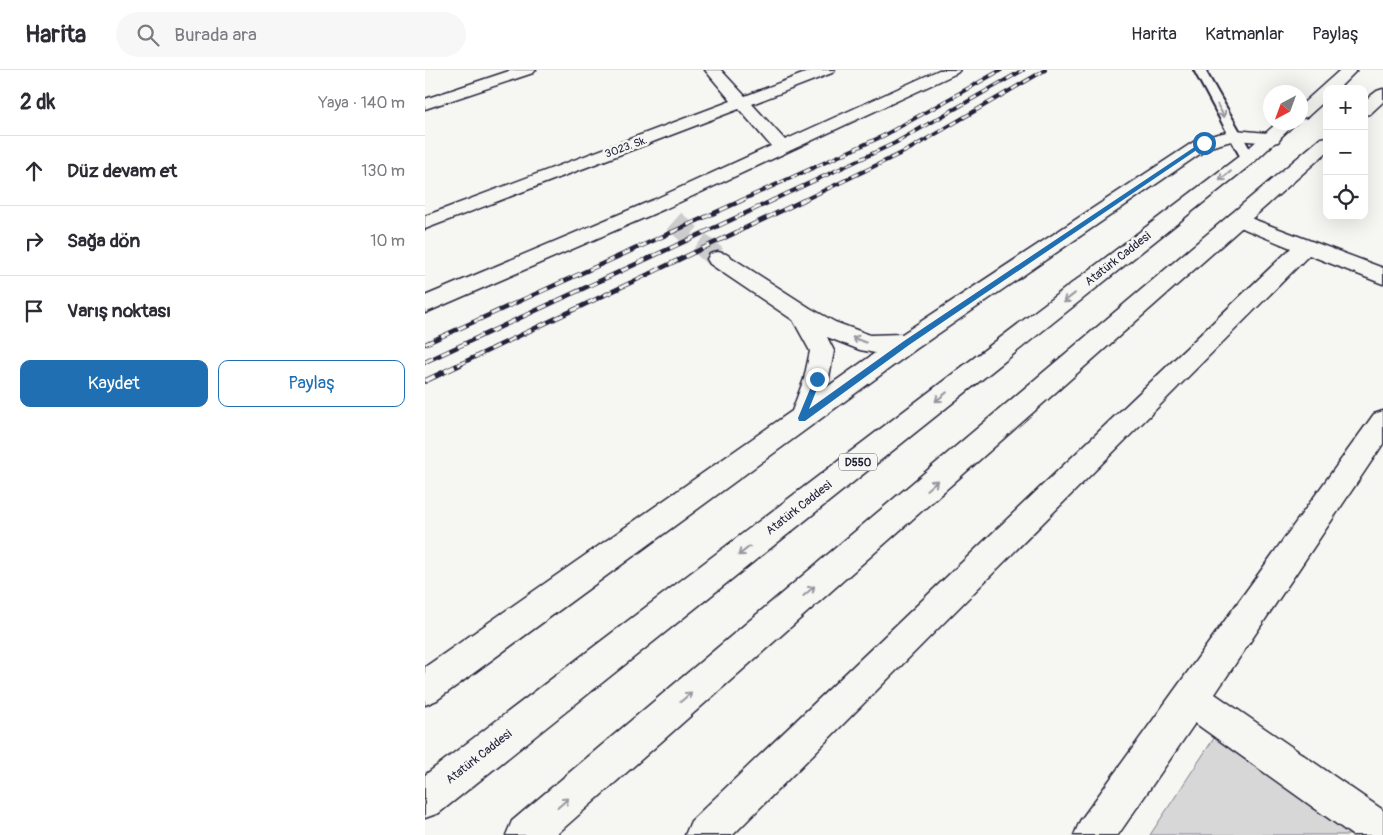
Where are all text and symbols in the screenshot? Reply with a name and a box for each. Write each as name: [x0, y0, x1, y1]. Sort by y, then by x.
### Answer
search box: [116, 12, 466, 57]
text: Harita: [25, 20, 86, 49]
icon: search: [134, 21, 162, 49]
text: Burada ara: [174, 23, 257, 47]
text: Harita: [1131, 23, 1177, 46]
text: Katmanlar: [1205, 23, 1284, 46]
text: Paylaş: [1312, 23, 1358, 46]
north arrow: [1263, 85, 1308, 130]
map controls: [1323, 85, 1368, 220]
button: +: [1323, 85, 1368, 130]
text: 2 dk: [20, 89, 55, 116]
text: Yaya · 140 m: [318, 93, 405, 113]
one-way arrow: [1217, 104, 1227, 118]
button: −: [1323, 130, 1368, 175]
route start: [1193, 132, 1216, 155]
street label: 3023. Sk.: [603, 133, 649, 161]
icon: ahead: [20, 157, 48, 185]
text: Düz devam et: [67, 159, 177, 183]
text: 130 m: [361, 161, 405, 181]
one-way arrow: [1219, 171, 1232, 182]
button: locate: [1323, 175, 1368, 220]
icon: right: [20, 227, 48, 255]
street label: Atatürk Caddesi: [1082, 228, 1154, 289]
text: Sağa dön: [67, 229, 140, 253]
text: 10 m: [370, 231, 405, 251]
one-way arrow: [1063, 292, 1076, 303]
icon: arrive: [20, 297, 48, 325]
text: Varış noktası: [67, 299, 171, 323]
one-way arrow: [852, 335, 867, 345]
button: Kaydet: [20, 360, 208, 407]
button: Paylaş: [218, 360, 405, 407]
route end: [806, 368, 829, 391]
one-way arrow: [935, 392, 948, 403]
road number: D550: [839, 454, 877, 471]
street label: Atatürk Caddesi: [763, 477, 835, 538]
one-way arrow: [926, 479, 939, 491]
one-way arrow: [737, 546, 751, 556]
one-way arrow: [803, 585, 816, 597]
one-way arrow: [680, 691, 693, 703]
street label: Atatürk Caddesi: [443, 726, 515, 787]
one-way arrow: [557, 797, 570, 809]

